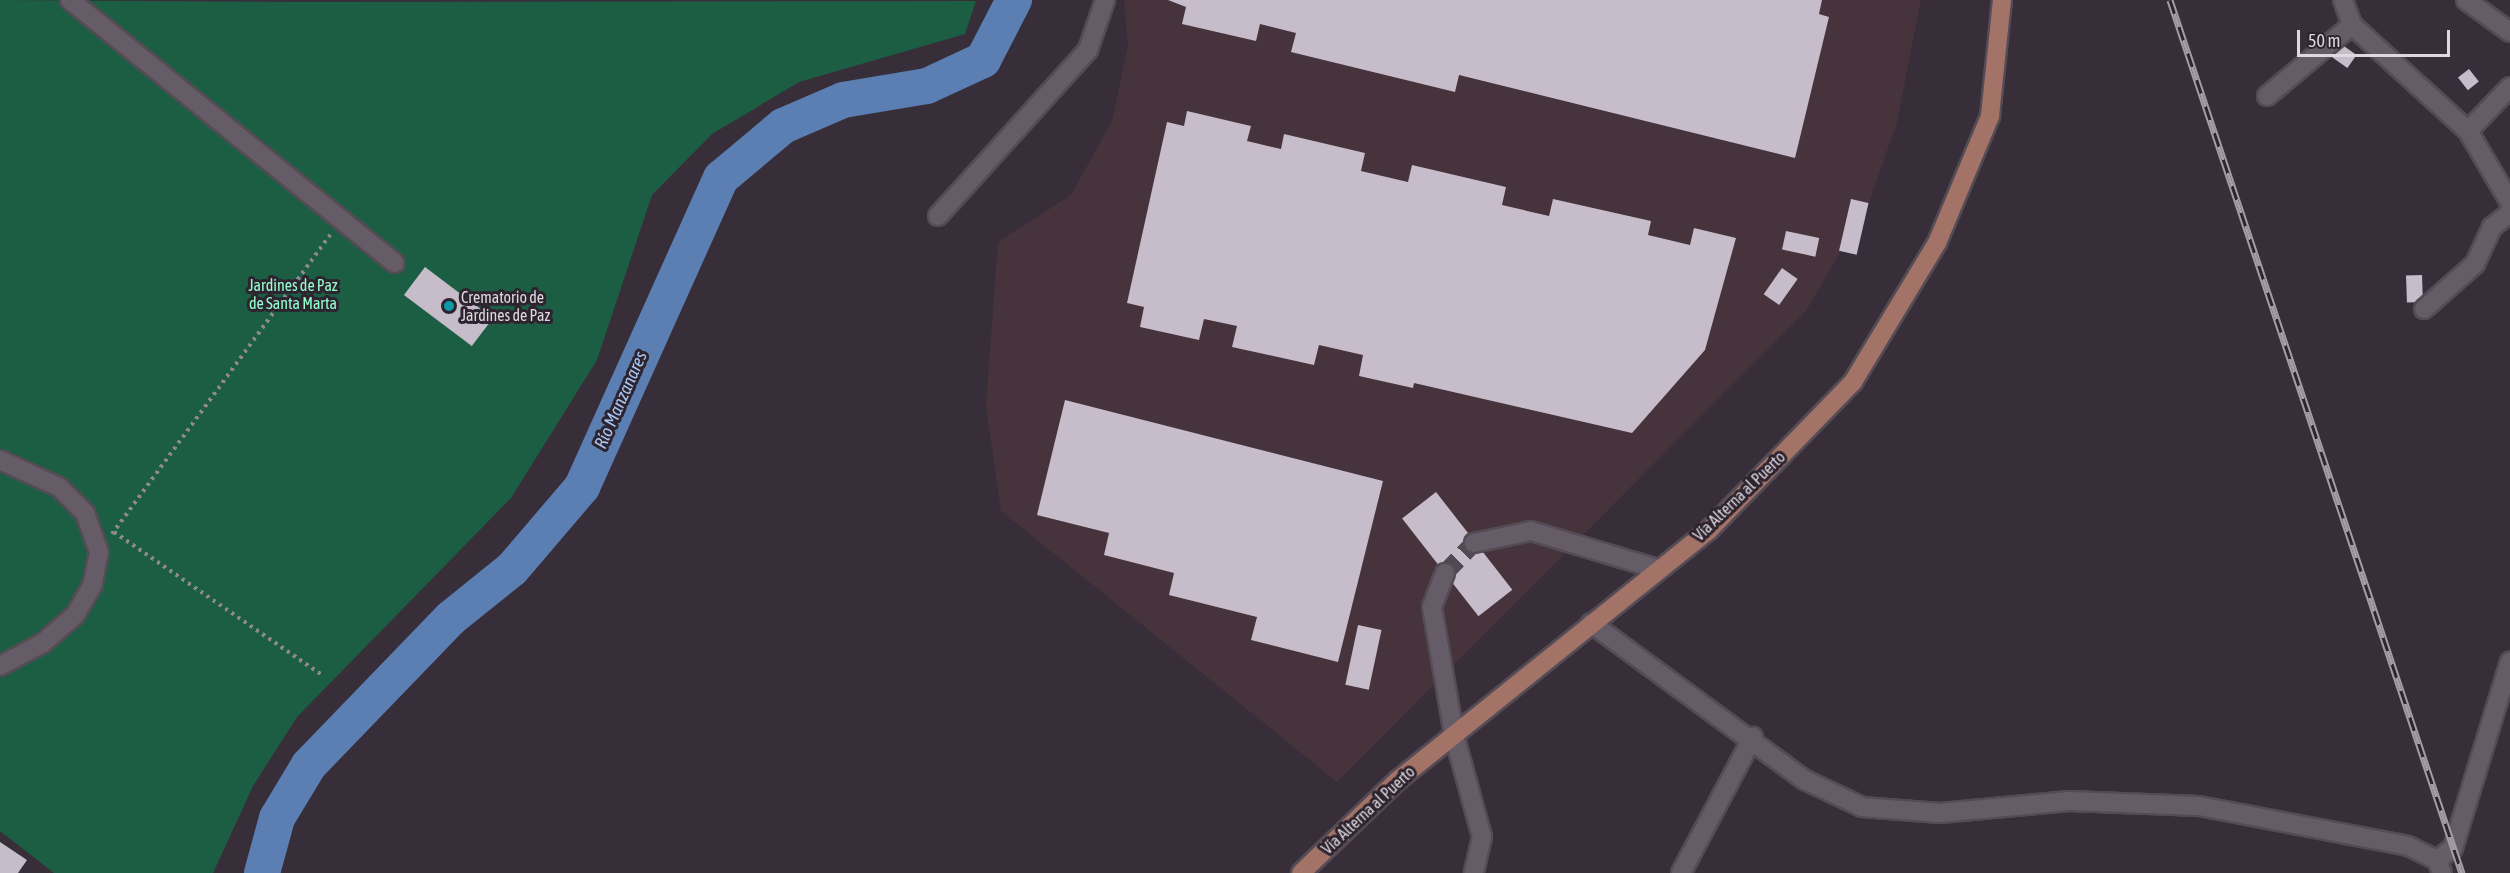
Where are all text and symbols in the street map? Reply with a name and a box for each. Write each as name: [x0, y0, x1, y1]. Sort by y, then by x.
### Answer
scale bar: [2300, 18, 2453, 56]
text: 50 m: [2308, 30, 2340, 51]
park label: Jardines de Paz de Santa Marta: [248, 275, 338, 313]
place label: Crematorio de Jardines de Paz: [461, 287, 550, 325]
marker: Crematorio de Jardines de Paz: [442, 299, 456, 313]
water label: Río Manzanares: [590, 348, 652, 452]
street label: Vía Alterna al Puerto: [1689, 447, 1789, 545]
street label: Vía Alterna al Puerto: [1317, 762, 1419, 858]

